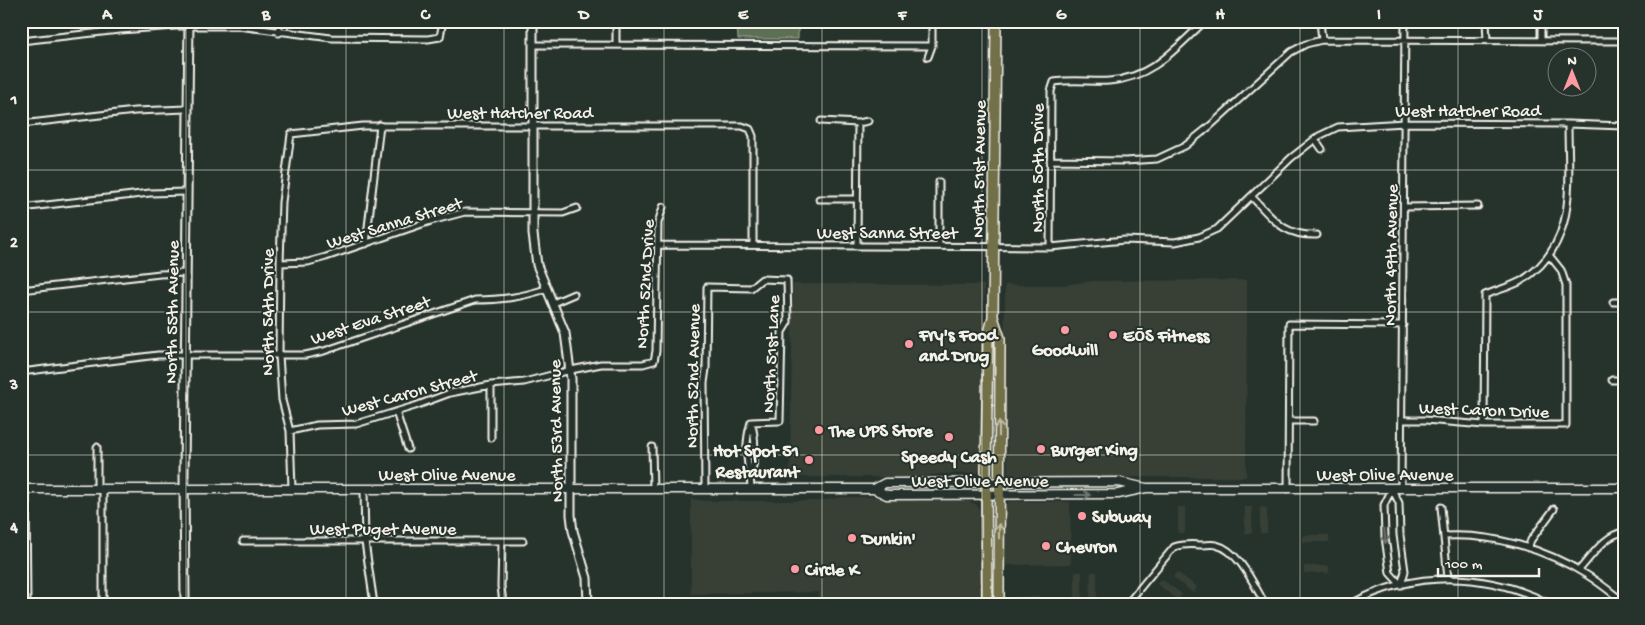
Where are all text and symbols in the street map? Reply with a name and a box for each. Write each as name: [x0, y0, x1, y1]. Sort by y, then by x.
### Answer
text: A: [101, 7, 113, 26]
text: B: [261, 7, 271, 26]
text: C: [420, 7, 431, 26]
text: D: [577, 7, 590, 26]
text: E: [738, 7, 749, 26]
text: F: [897, 7, 908, 26]
text: G: [1056, 7, 1067, 26]
text: H: [1215, 7, 1225, 26]
text: I: [1377, 7, 1381, 26]
text: J: [1533, 7, 1544, 26]
north arrow: [1548, 48, 1598, 98]
text: N: [1567, 53, 1577, 70]
text: 1: [10, 92, 17, 111]
street label: North 51st Avenue: [969, 99, 992, 238]
street label: West Hatcher Road: [1395, 102, 1542, 123]
street label: North 50th Drive: [1029, 103, 1050, 232]
street label: West Hatcher Road: [447, 104, 594, 125]
street label: North 49th Avenue: [1381, 183, 1404, 326]
street label: West Sanna Street: [324, 193, 467, 255]
street label: North 52nd Drive: [633, 218, 660, 349]
street label: West Sanna Street: [817, 224, 959, 245]
text: 2: [10, 235, 18, 254]
street label: North 55th Avenue: [162, 240, 185, 384]
street label: North 54th Drive: [259, 248, 280, 376]
street label: West Eva Street: [308, 292, 435, 351]
street label: North 51st Lane: [759, 294, 786, 414]
street label: North 52nd Avenue: [683, 303, 706, 448]
marker: Goodwill: [1059, 324, 1071, 336]
place label: Fry's Food and Drug: [918, 326, 1000, 368]
place label: EōS Fitness: [1123, 327, 1211, 348]
marker: EōS Fitness: [1107, 329, 1119, 341]
marker: Fry's Food and Drug: [903, 338, 915, 350]
place label: Goodwill: [1032, 341, 1098, 362]
street label: North 53rd Avenue: [546, 359, 569, 503]
street label: West Caron Street: [340, 366, 481, 423]
text: 3: [9, 377, 18, 396]
street label: West Caron Drive: [1418, 399, 1550, 424]
one-way arrow: [994, 421, 1004, 437]
place label: The UPS Store: [827, 422, 933, 443]
marker: The UPS Store: [813, 424, 825, 436]
marker: Speedy Cash: [943, 431, 955, 443]
place label: Burger King: [1050, 441, 1138, 462]
place label: Hot Spot 51 Restaurant: [713, 442, 801, 484]
marker: Burger King: [1035, 443, 1047, 455]
place label: Speedy Cash: [901, 448, 997, 469]
marker: Hot Spot 51 Restaurant: [803, 454, 815, 466]
street label: West Olive Avenue: [378, 466, 516, 487]
street label: West Olive Avenue: [1316, 466, 1454, 487]
street label: West Olive Avenue: [911, 472, 1049, 493]
one-way arrow: [1074, 490, 1090, 500]
place label: Subway: [1092, 508, 1151, 529]
marker: Subway: [1076, 510, 1088, 522]
text: 4: [9, 520, 18, 539]
street label: West Puget Avenue: [310, 520, 457, 541]
one-way arrow: [994, 524, 1004, 540]
one-way arrow: [1380, 527, 1390, 543]
place label: Dunkin': [860, 530, 916, 551]
marker: Dunkin': [846, 532, 858, 544]
place label: Chevron: [1055, 538, 1117, 559]
marker: Chevron: [1040, 540, 1052, 552]
scale bar: [1438, 545, 1539, 577]
text: 100 m: [1444, 556, 1483, 574]
place label: Circle K: [804, 561, 861, 582]
marker: Circle K: [789, 563, 801, 575]

